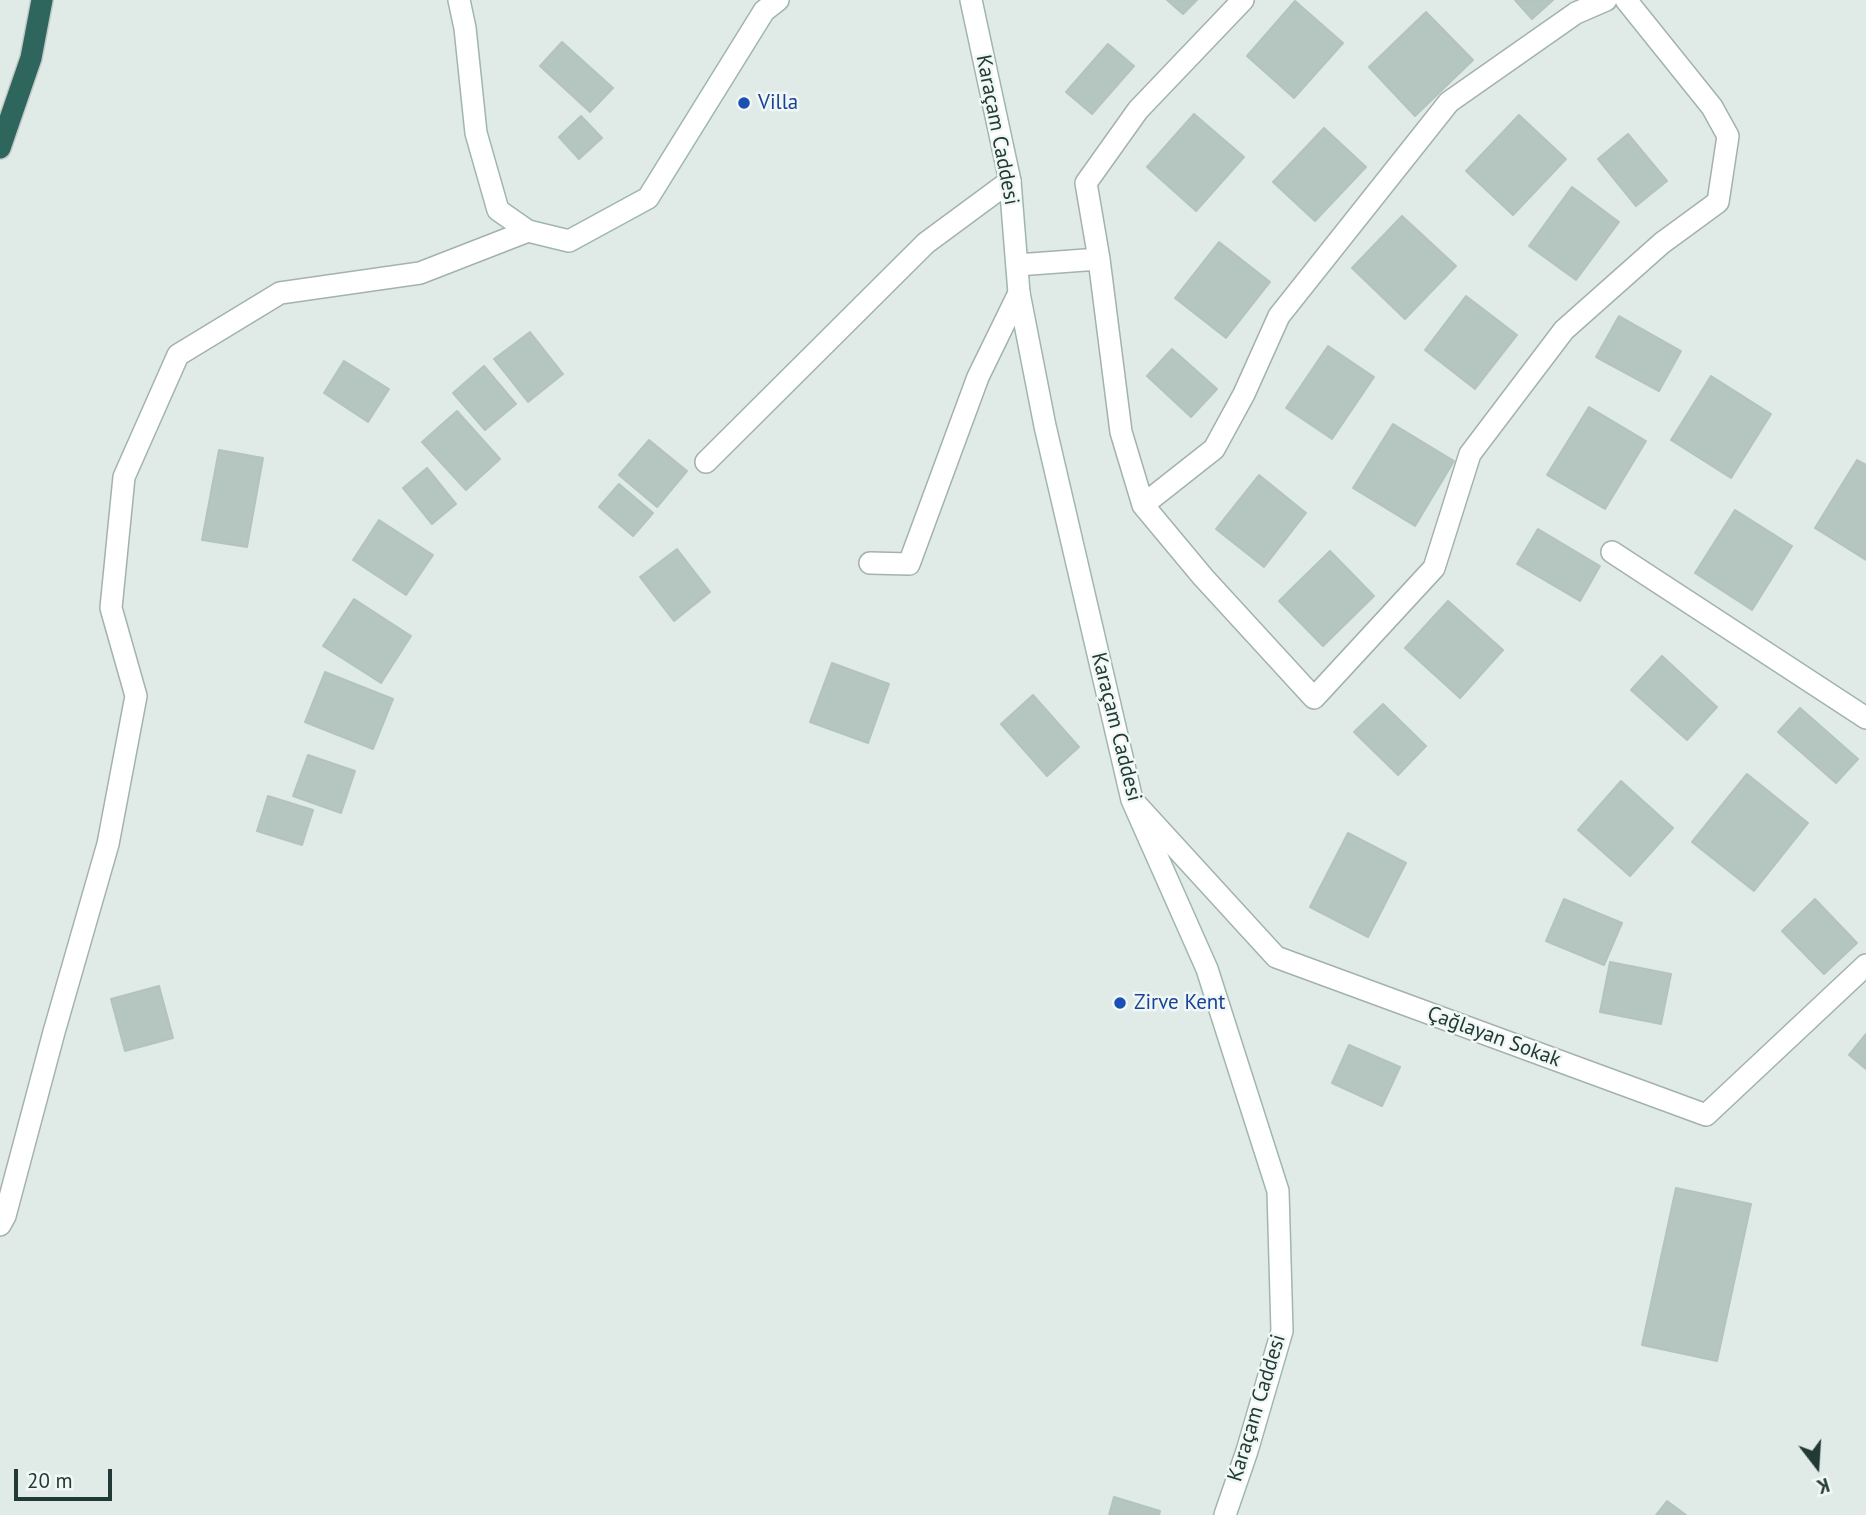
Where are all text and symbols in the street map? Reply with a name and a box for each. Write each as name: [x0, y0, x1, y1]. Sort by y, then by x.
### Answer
street label: Karaçam Caddesi: [970, 53, 1024, 207]
place label: Villa: [758, 90, 798, 116]
marker: Villa: [736, 95, 752, 111]
street label: Karaçam Caddesi: [1085, 650, 1147, 804]
place label: Zirve Kent: [1134, 990, 1225, 1016]
marker: Zirve Kent: [1112, 995, 1128, 1011]
street label: Çağlayan Sokak: [1424, 1001, 1564, 1073]
street label: Karaçam Caddesi: [1223, 1331, 1291, 1485]
north arrow: [1782, 1431, 1852, 1501]
scale bar: [18, 1456, 116, 1500]
text: 20 m: [27, 1467, 73, 1494]
text: K: [1814, 1473, 1832, 1499]

